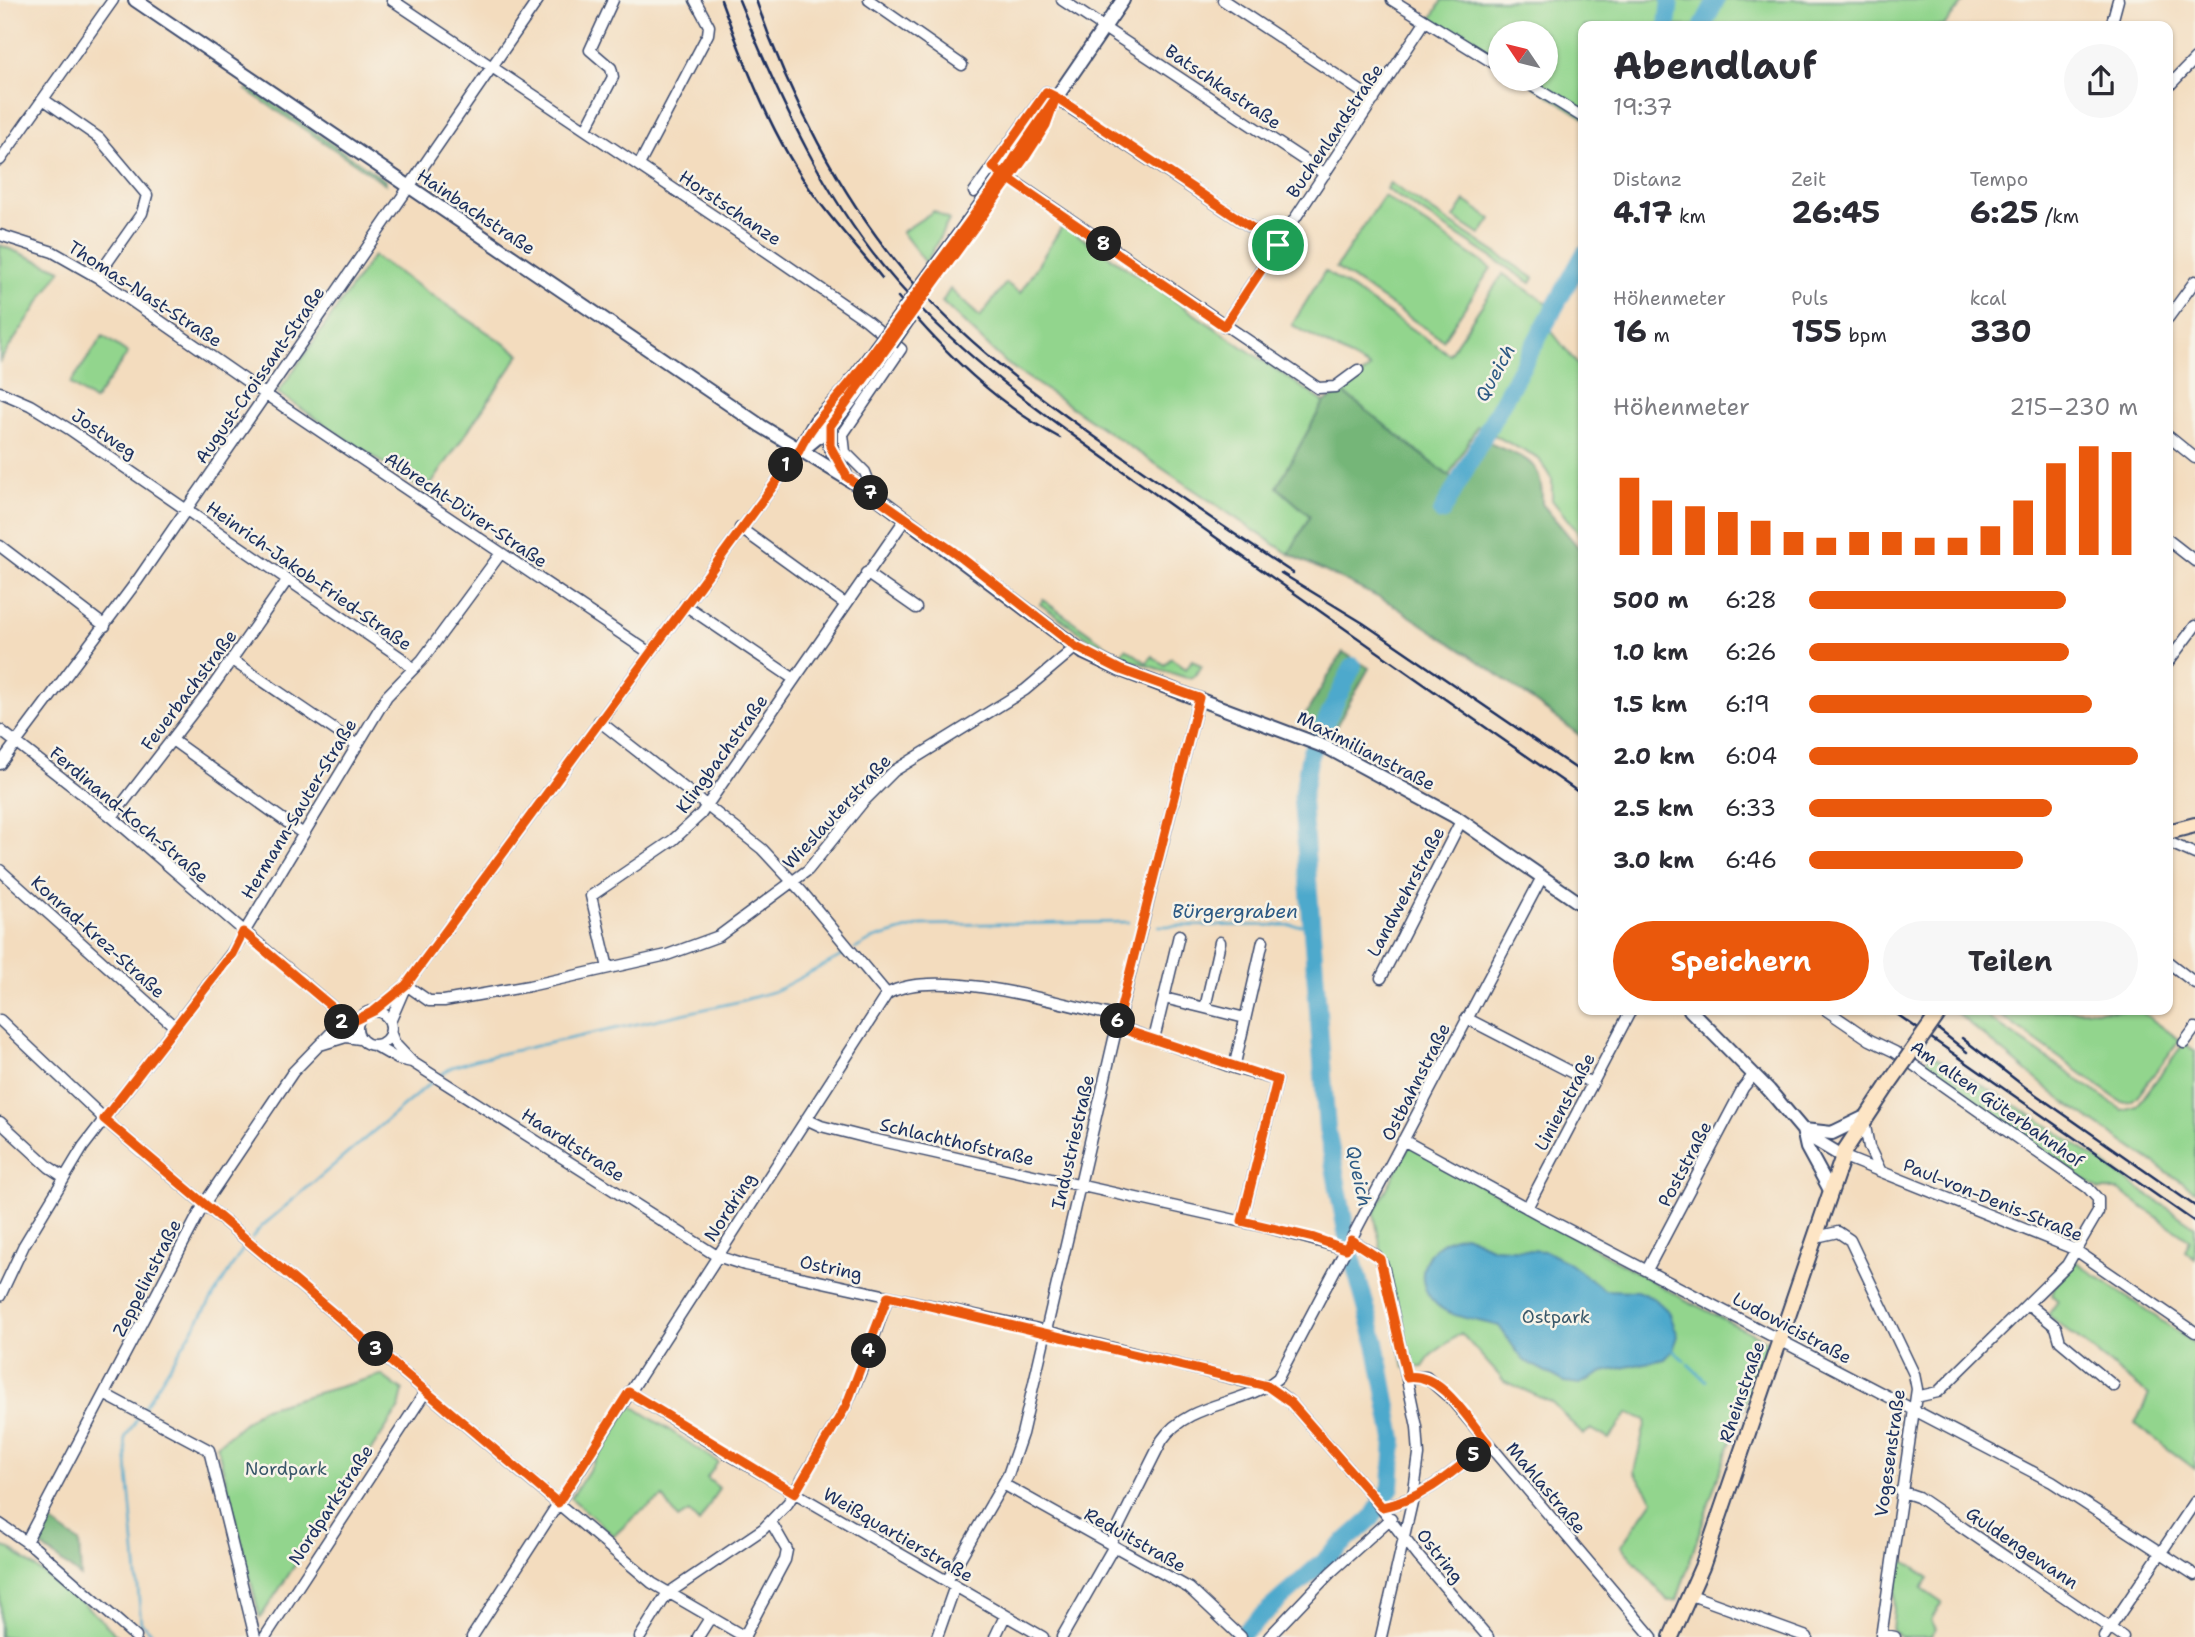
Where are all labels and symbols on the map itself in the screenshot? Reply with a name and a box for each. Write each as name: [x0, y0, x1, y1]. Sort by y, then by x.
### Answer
north arrow: [1488, 21, 1558, 91]
street label: Batschkastraße: [1160, 39, 1286, 135]
street label: Buchenlandstraße: [1281, 59, 1389, 203]
street label: Hainbachstraße: [412, 163, 540, 261]
street label: Horstschanze: [674, 165, 786, 251]
pin: [1248, 215, 1308, 275]
pin: 8: [1086, 226, 1122, 262]
street label: Thomas-Nast-Straße: [63, 235, 227, 353]
street label: August-Croissant-Straße: [190, 282, 330, 468]
water label: Queich: [1469, 340, 1521, 406]
street label: Jostweg: [67, 403, 141, 465]
street label: Albrecht-Dürer-Straße: [380, 446, 552, 574]
pin: 1: [768, 448, 804, 482]
pin: 7: [854, 476, 888, 510]
street label: Heinrich-Jakob-Fried-Straße: [201, 496, 417, 656]
street label: Feuerbachstraße: [136, 625, 242, 755]
street label: Klingbachstraße: [671, 690, 773, 818]
street label: Maximilianstraße: [1293, 706, 1439, 796]
street label: Hermann-Sauter-Straße: [236, 714, 362, 904]
street label: Ferdinand-Koch-Straße: [44, 741, 214, 889]
street label: Wieslauterstraße: [777, 749, 897, 875]
street label: Landwehrstraße: [1362, 823, 1450, 961]
street label: Konrad-Krez-Straße: [26, 870, 170, 1004]
water label: Bürgergraben: [1172, 899, 1298, 924]
pin: 2: [324, 1004, 360, 1040]
pin: 6: [1100, 1004, 1136, 1038]
street label: Ostbahnstraße: [1376, 1019, 1456, 1145]
street label: Am alten Güterbahnhof: [1906, 1035, 2089, 1173]
street label: Linienstraße: [1529, 1049, 1601, 1155]
street label: Industriestraße: [1046, 1072, 1100, 1212]
street label: Haardtstraße: [517, 1103, 629, 1187]
street label: Schlachthofstraße: [877, 1113, 1037, 1171]
street label: Poststraße: [1652, 1117, 1718, 1211]
water label: Queich: [1340, 1143, 1378, 1209]
street label: Paul-von-Denis-Straße: [1900, 1153, 2086, 1247]
street label: Nordring: [699, 1168, 761, 1246]
street label: Zeppelinstraße: [107, 1215, 187, 1341]
street label: Ostring: [797, 1250, 865, 1286]
street label: Ludowicistraße: [1728, 1286, 1856, 1370]
park label: Ostpark: [1522, 1305, 1590, 1329]
pin: 3: [358, 1332, 394, 1366]
pin: 4: [852, 1334, 886, 1368]
street label: Rheinstraße: [1713, 1338, 1771, 1446]
street label: Vogesenstraße: [1869, 1388, 1911, 1518]
street label: Mahlastraße: [1501, 1437, 1591, 1539]
pin: 5: [1456, 1438, 1492, 1472]
street label: Nordparkstraße: [283, 1440, 379, 1570]
park label: Nordpark: [245, 1457, 327, 1481]
street label: Weißquartierstraße: [819, 1482, 977, 1588]
street label: Guldengewann: [1961, 1501, 2083, 1595]
street label: Reduitstraße: [1080, 1502, 1190, 1578]
street label: Ostring: [1411, 1524, 1469, 1588]

